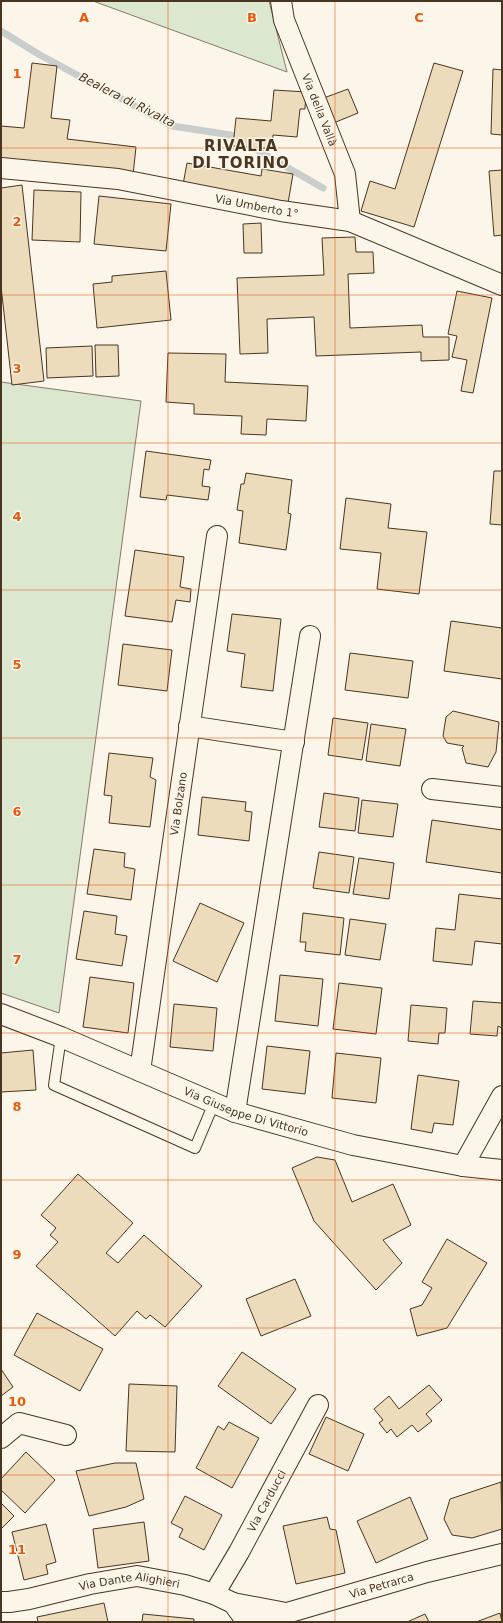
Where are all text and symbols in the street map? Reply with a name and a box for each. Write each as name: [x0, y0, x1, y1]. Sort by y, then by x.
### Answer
text: A: [79, 10, 89, 25]
text: B: [247, 10, 257, 25]
text: C: [414, 10, 424, 25]
text: 1: [12, 66, 22, 81]
water label: Bealera di Rivalta: [77, 70, 177, 130]
street label: Via della Vallà: [299, 72, 340, 148]
district label: RIVALTA DI TORINO: [192, 137, 290, 172]
street label: Via Umberto 1°: [214, 192, 299, 220]
text: 2: [12, 214, 22, 229]
text: 3: [12, 361, 22, 376]
text: 4: [12, 509, 22, 524]
text: 5: [12, 657, 22, 672]
street label: Via Bolzano: [167, 771, 190, 836]
text: 6: [12, 804, 22, 819]
text: 7: [12, 952, 22, 967]
street label: Via Giuseppe Di Vittorio: [182, 1084, 310, 1139]
text: 8: [12, 1099, 22, 1114]
text: 9: [12, 1247, 22, 1262]
text: 10: [8, 1394, 26, 1409]
street label: Via Carducci: [245, 1468, 288, 1534]
text: 11: [8, 1542, 26, 1557]
street label: Via Dante Alighieri: [77, 1569, 181, 1593]
street label: Via Petrarca: [348, 1570, 415, 1601]

